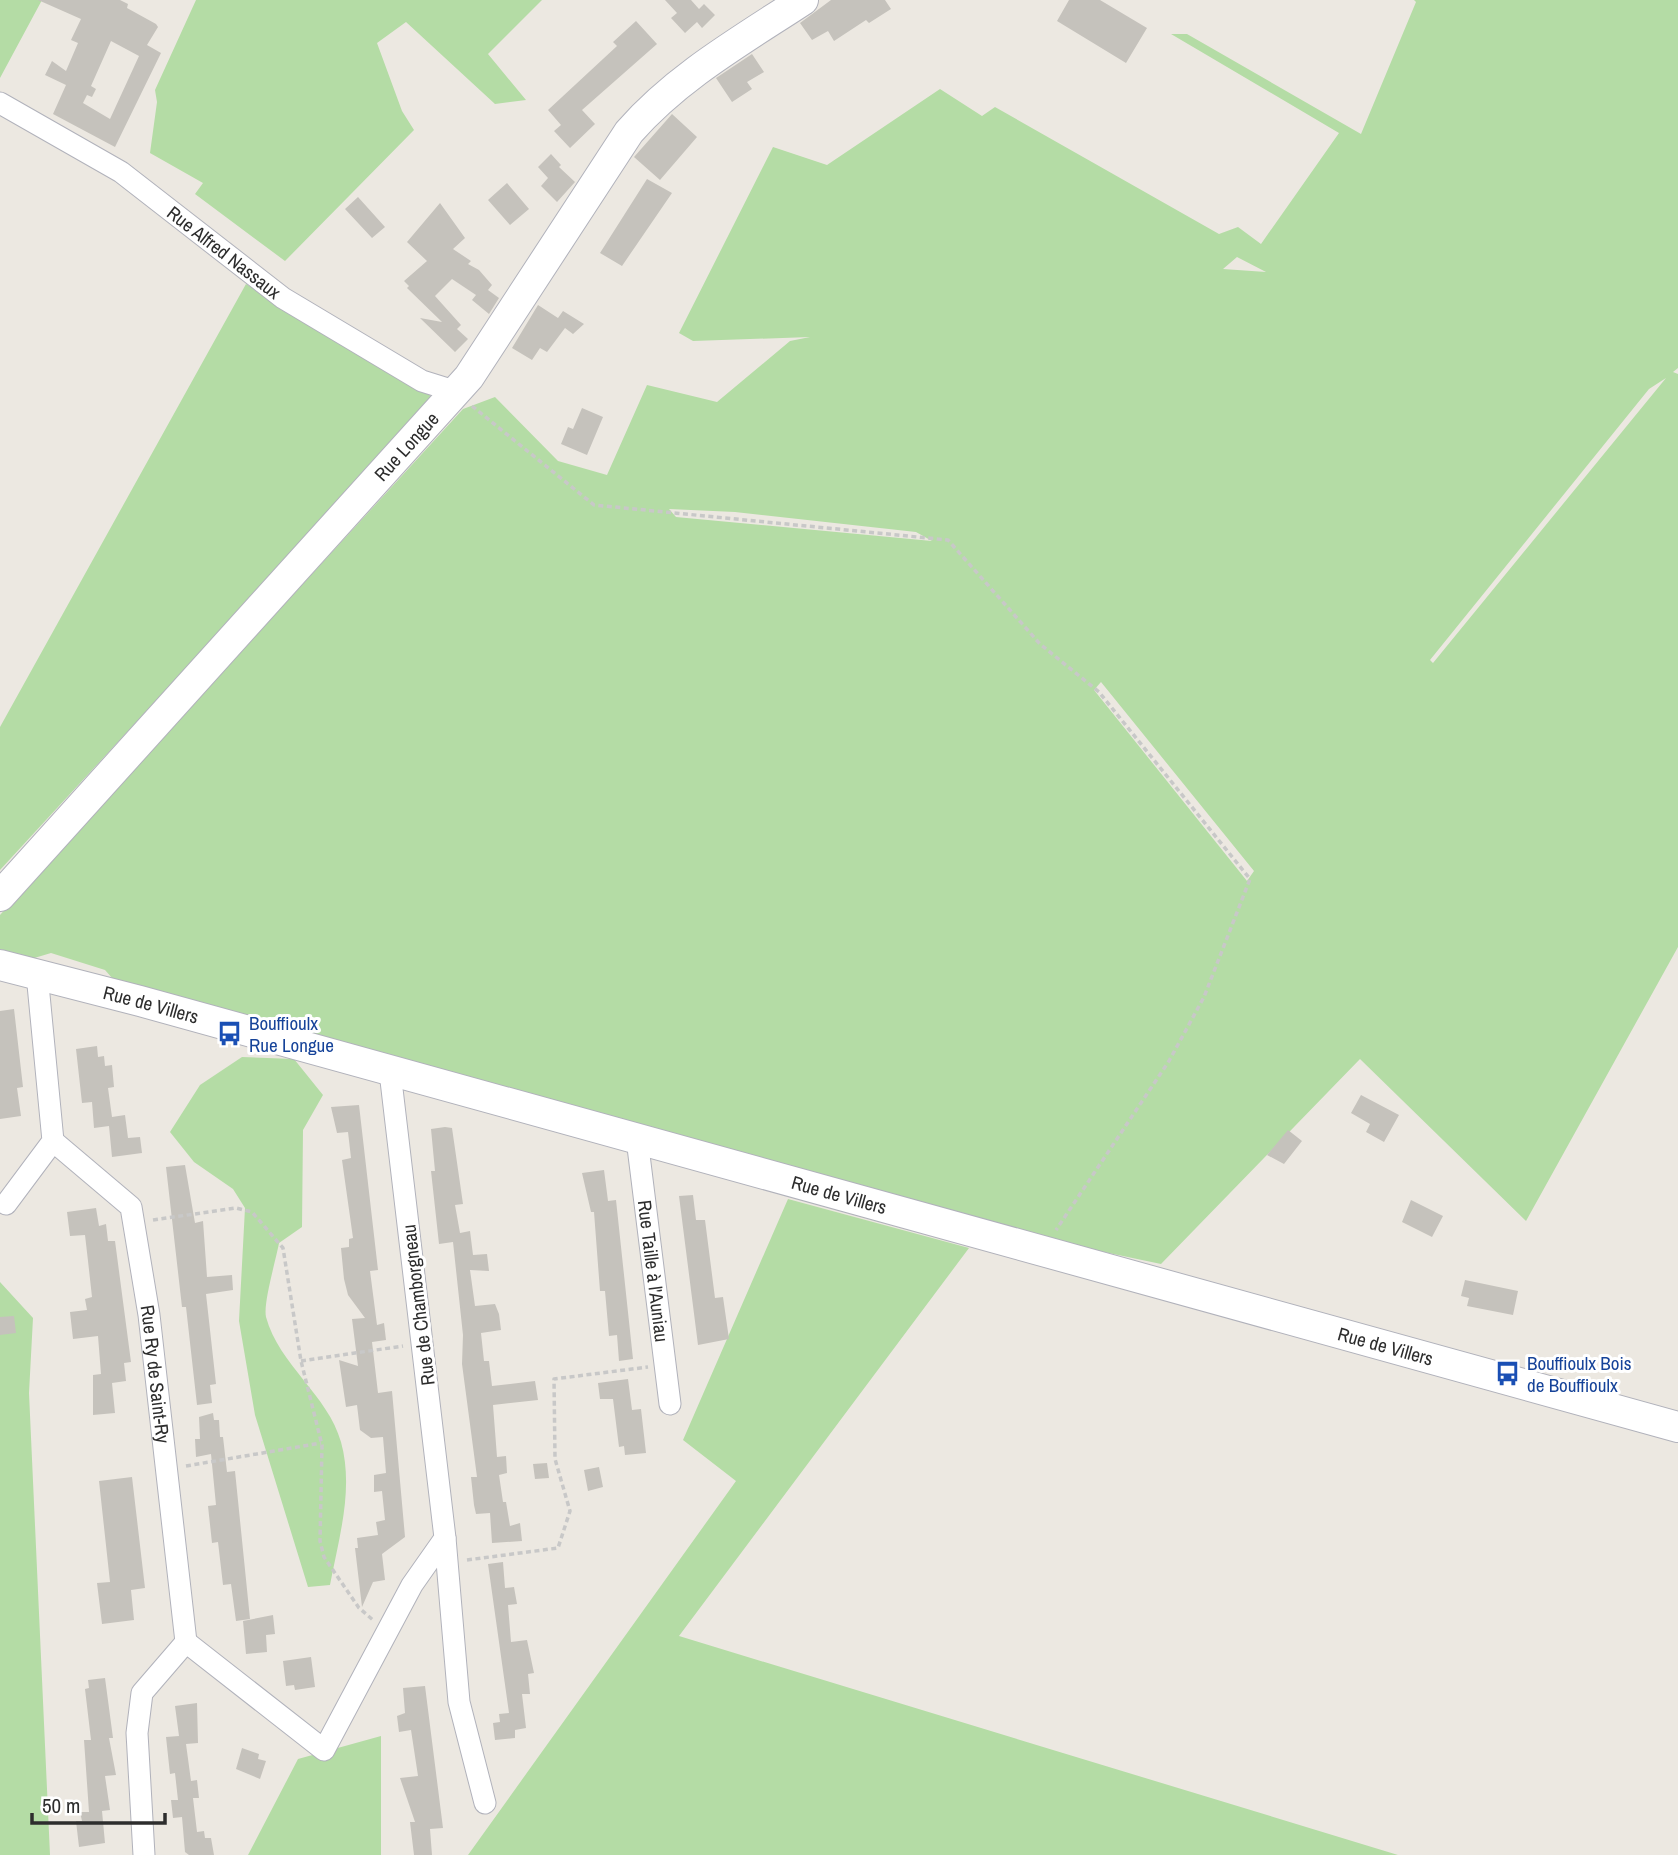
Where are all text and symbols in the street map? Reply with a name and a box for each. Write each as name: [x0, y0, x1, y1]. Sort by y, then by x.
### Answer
street label: Rue Alfred Nassaux: [162, 200, 287, 305]
street label: Rue Longue: [368, 406, 444, 487]
street label: Rue de Villers: [101, 979, 202, 1030]
place label: Bouffioulx Rue Longue: [249, 1010, 334, 1058]
bus stop icon: Bouffioulx Rue Longue: [215, 1020, 243, 1048]
street label: Rue de Villers: [789, 1169, 890, 1220]
street label: Rue Taille à l'Auniau: [632, 1199, 675, 1343]
street label: Rue de Chamborgneau: [395, 1223, 441, 1387]
street label: Rue Ry de Saint-Ry: [135, 1303, 176, 1445]
street label: Rue de Villers: [1335, 1320, 1436, 1372]
place label: Bouffioulx Bois de Bouffioulx: [1527, 1350, 1632, 1398]
bus stop icon: Bouffioulx Bois de Bouffioulx: [1493, 1360, 1521, 1388]
scale bar: [32, 1782, 164, 1826]
text: 50 m: [42, 1791, 80, 1820]

